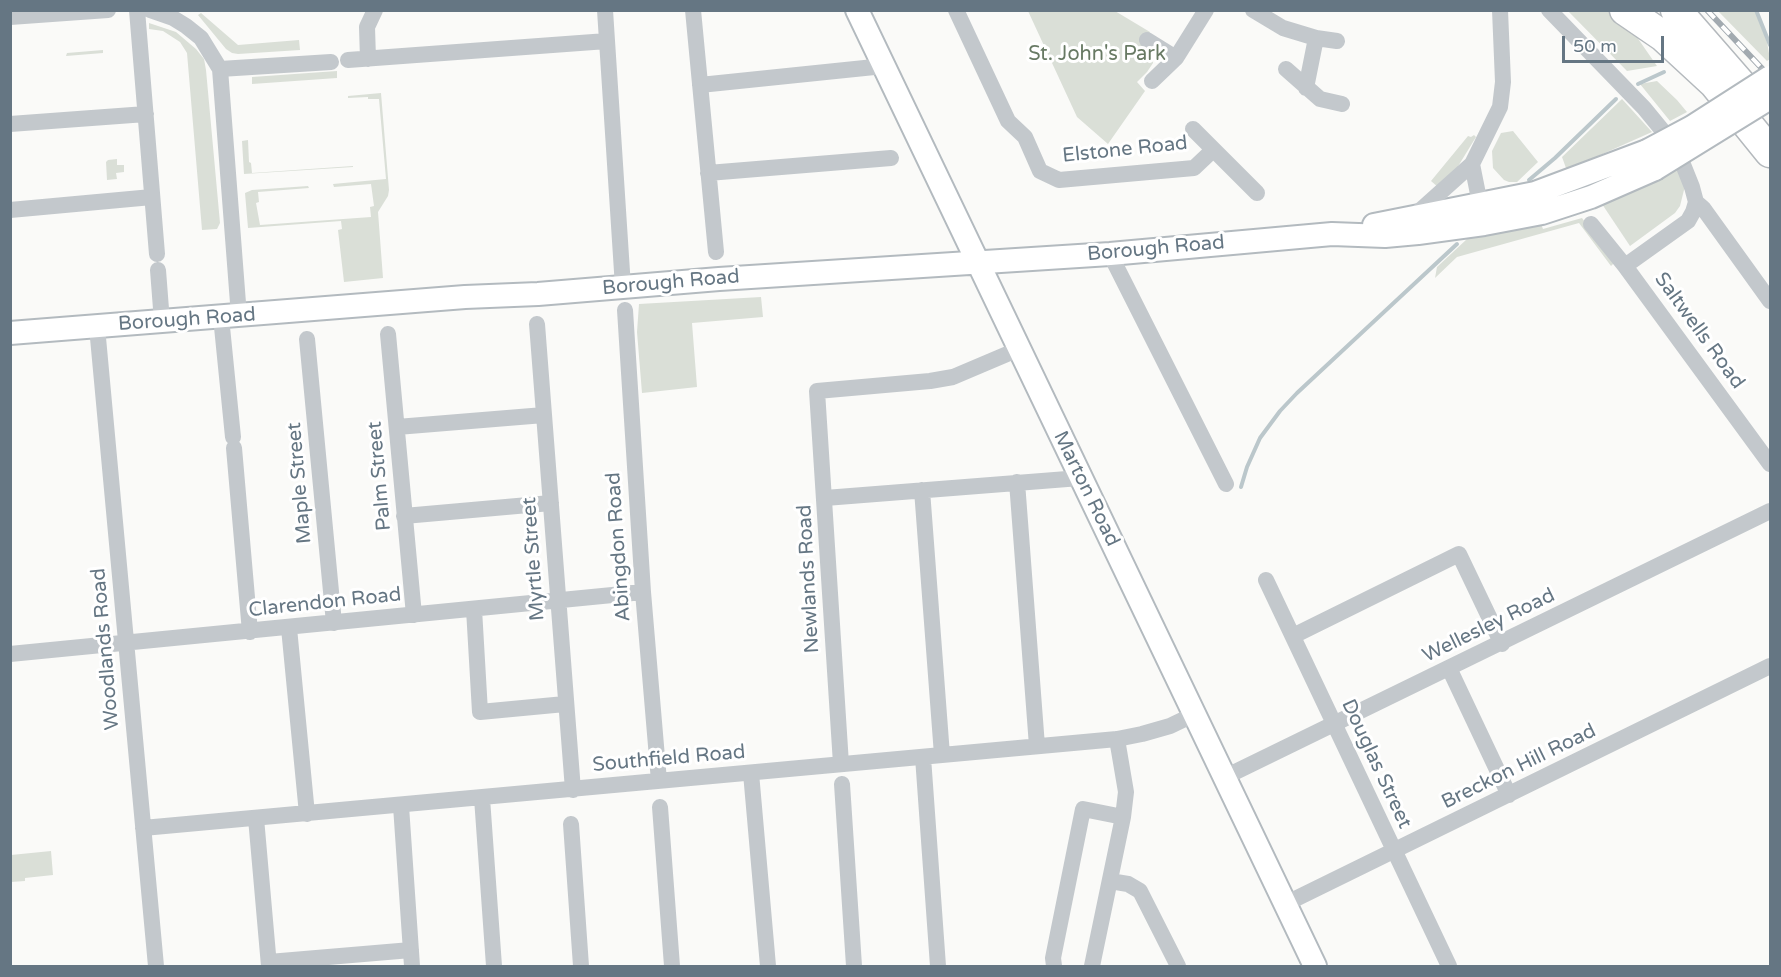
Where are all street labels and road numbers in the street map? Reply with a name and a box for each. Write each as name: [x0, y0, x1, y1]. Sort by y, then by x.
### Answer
street label: Elstone Road: [1061, 131, 1189, 169]
street label: Borough Road: [1086, 231, 1226, 267]
street label: Borough Road: [601, 265, 741, 301]
street label: Saltwells Road: [1649, 268, 1749, 394]
street label: Borough Road: [117, 303, 257, 337]
street label: Palm Street: [363, 420, 397, 532]
street label: Maple Street: [283, 421, 317, 545]
street label: Marton Road: [1048, 427, 1124, 551]
street label: Abingdon Road: [602, 472, 636, 622]
street label: Myrtle Street: [518, 496, 550, 622]
street label: Newlands Road: [793, 504, 825, 654]
street label: Woodlands Road: [87, 567, 125, 731]
street label: Clarendon Road: [247, 583, 403, 623]
street label: Wellesley Road: [1419, 584, 1559, 668]
street label: Douglas Street: [1336, 696, 1416, 832]
street label: Breckon Hill Road: [1438, 719, 1600, 815]
street label: Southfield Road: [592, 740, 746, 778]

